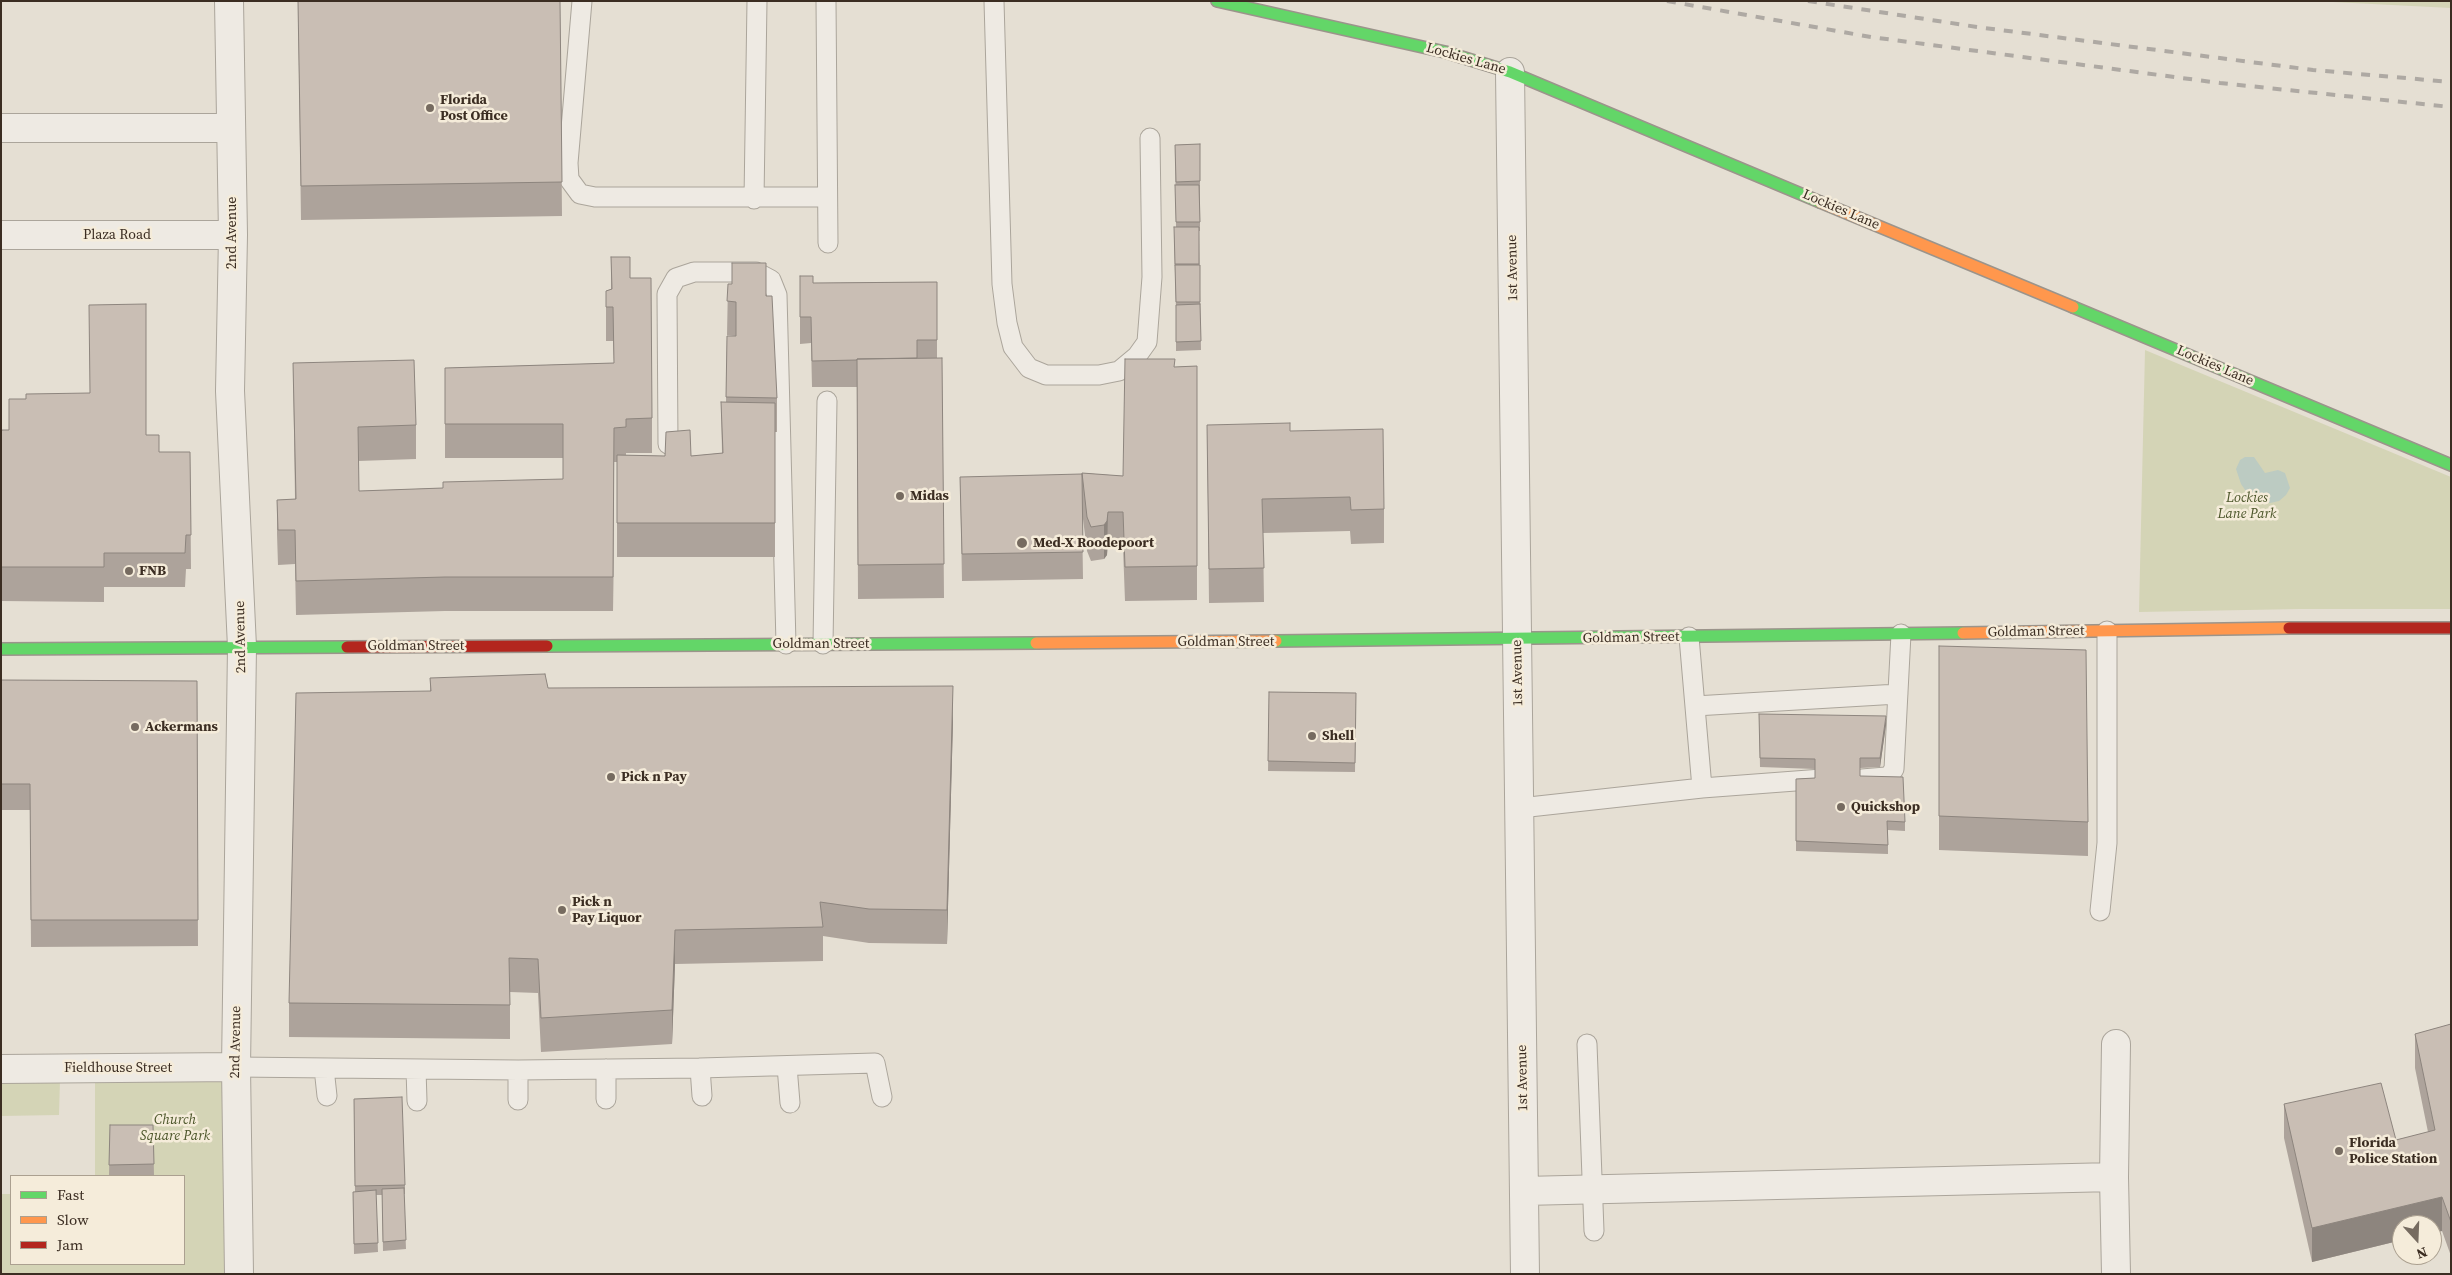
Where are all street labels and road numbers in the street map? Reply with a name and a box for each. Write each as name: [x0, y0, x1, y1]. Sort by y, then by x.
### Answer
street label: Lockies Lane: [1424, 40, 1508, 78]
street label: Lockies Lane: [1800, 186, 1882, 234]
street label: 2nd Avenue: [224, 197, 240, 269]
street label: Plaza Road: [83, 227, 151, 243]
street label: 1st Avenue: [1504, 234, 1522, 302]
street label: Lockies Lane: [2174, 342, 2256, 390]
street label: 2nd Avenue: [232, 601, 250, 673]
street label: Goldman Street: [1987, 623, 2085, 641]
street label: Goldman Street: [1582, 629, 1680, 647]
street label: Goldman Street: [1178, 634, 1274, 650]
street label: Goldman Street: [773, 636, 869, 652]
street label: Goldman Street: [368, 638, 464, 654]
street label: 1st Avenue: [1509, 639, 1527, 707]
street label: 2nd Avenue: [227, 1006, 245, 1078]
street label: 1st Avenue: [1514, 1044, 1532, 1112]
street label: Fieldhouse Street: [64, 1060, 172, 1076]

